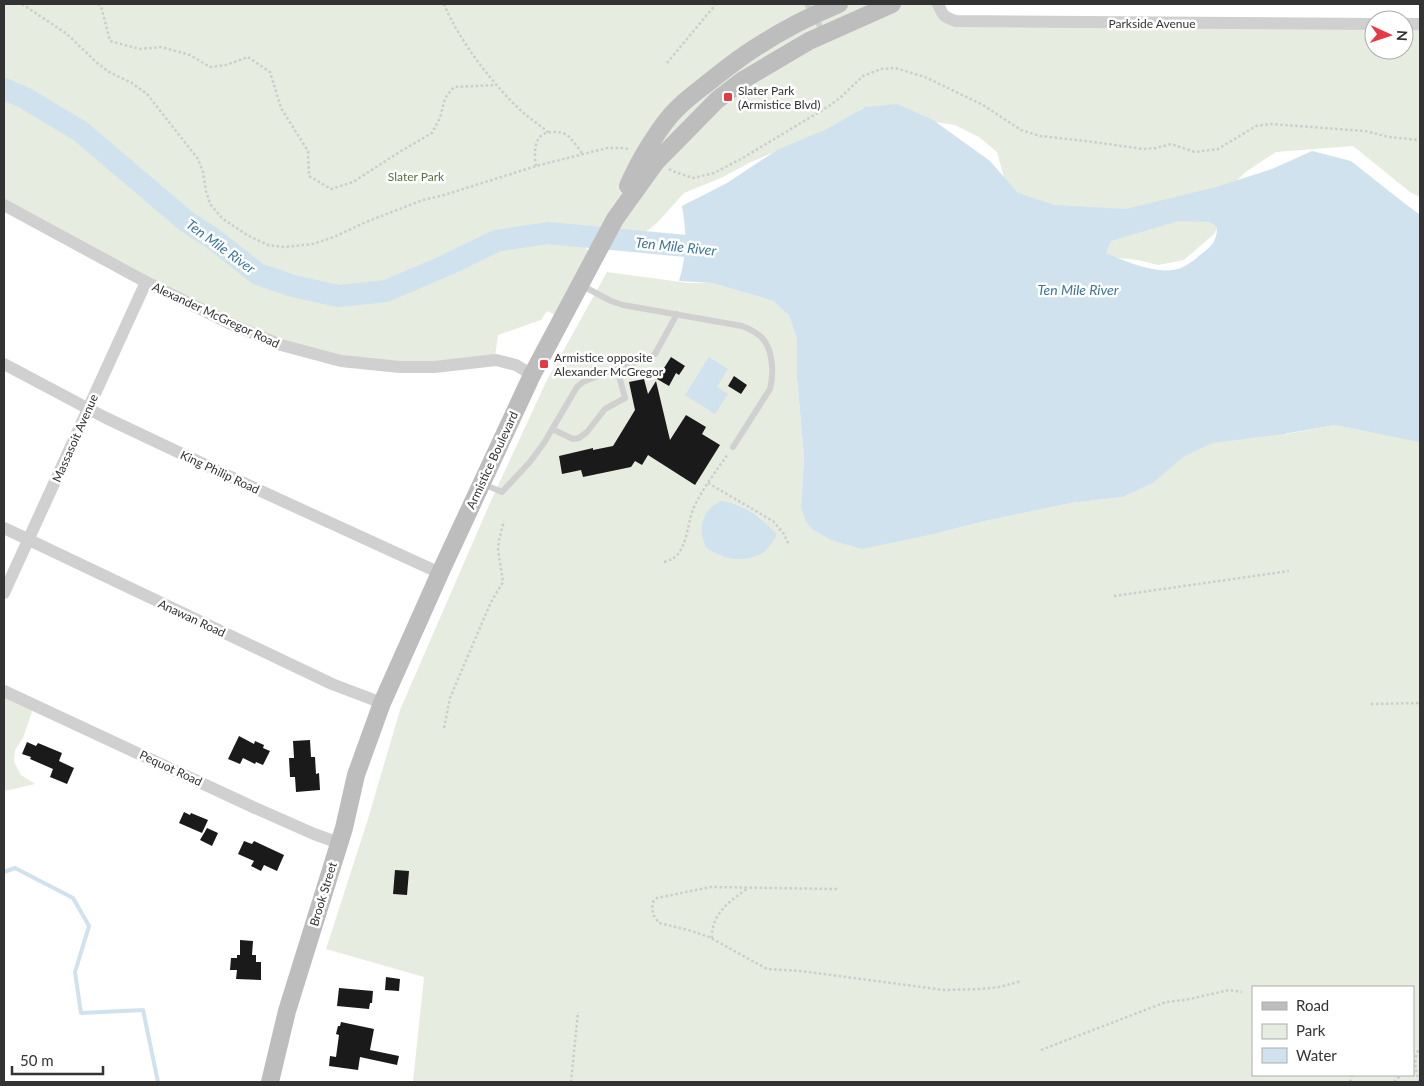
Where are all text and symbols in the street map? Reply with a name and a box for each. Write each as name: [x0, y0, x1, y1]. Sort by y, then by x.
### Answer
north arrow: [1364, 10, 1414, 60]
street label: Parkside Avenue: [1109, 16, 1195, 31]
text: N: [1394, 30, 1411, 42]
place label: Slater Park (Armistice Blvd): [738, 83, 820, 112]
marker: Slater Park (Armistice Blvd): [722, 91, 734, 103]
park label: Slater Park: [388, 169, 445, 184]
water label: Ten Mile River: [183, 215, 259, 277]
water label: Ten Mile River: [635, 233, 717, 259]
street label: Alexander McGregor Road: [150, 279, 282, 351]
water label: Ten Mile River: [1037, 281, 1119, 298]
place label: Armistice opposite Alexander McGregor: [554, 350, 664, 379]
marker: Armistice opposite Alexander McGregor: [538, 358, 550, 370]
street label: Massasoit Avenue: [49, 392, 101, 484]
street label: Armistice Boulevard: [463, 409, 521, 511]
street label: King Philip Road: [178, 447, 262, 497]
street label: Anawan Road: [156, 596, 228, 640]
street label: Pequot Road: [137, 747, 205, 789]
street label: Brook Street: [306, 860, 340, 928]
legend: [1252, 986, 1414, 1076]
text: Road: [1296, 996, 1329, 1014]
text: Park: [1296, 1021, 1326, 1039]
scale bar: [12, 1044, 104, 1076]
text: Water: [1296, 1046, 1337, 1064]
text: 50 m: [20, 1051, 54, 1069]

